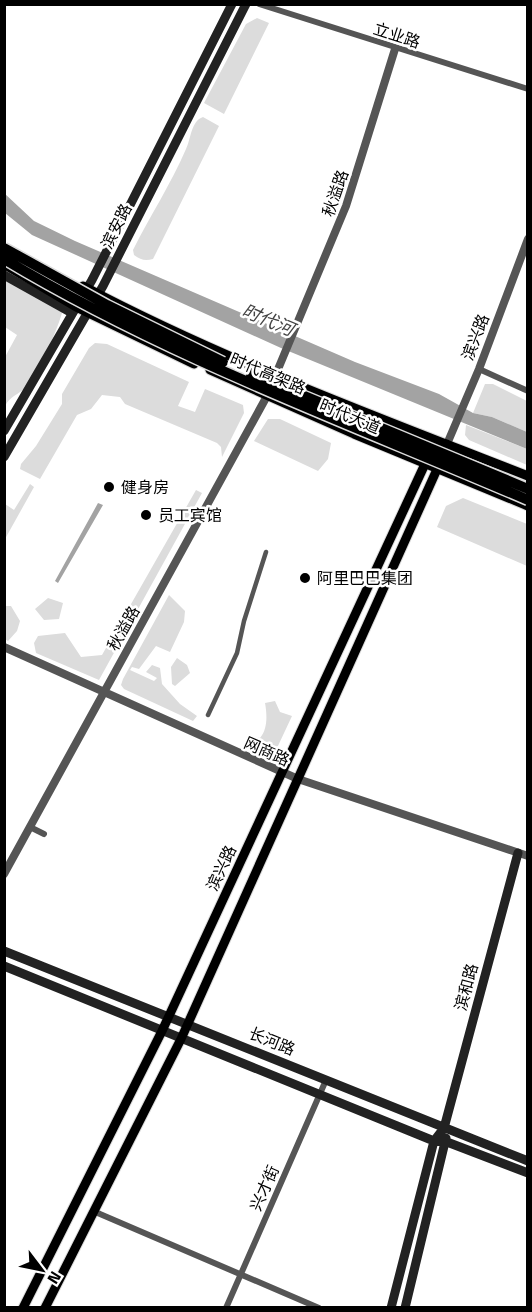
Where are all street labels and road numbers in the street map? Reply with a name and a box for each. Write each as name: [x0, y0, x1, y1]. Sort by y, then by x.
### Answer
street label: 立业路: [370, 16, 424, 54]
street label: 秋溢路: [316, 166, 354, 220]
street label: 滨安路: [95, 199, 137, 253]
street label: 滨兴路: [455, 310, 495, 364]
street label: 时代高架路: [226, 346, 310, 400]
street label: 时代大道: [316, 392, 384, 440]
street label: 秋溢路: [101, 601, 145, 655]
street label: 网商路: [240, 730, 294, 772]
street label: 滨兴路: [200, 841, 242, 895]
street label: 滨和路: [448, 961, 484, 1013]
street label: 长河路: [245, 1021, 299, 1061]
street label: 兴才街: [243, 1161, 285, 1215]

